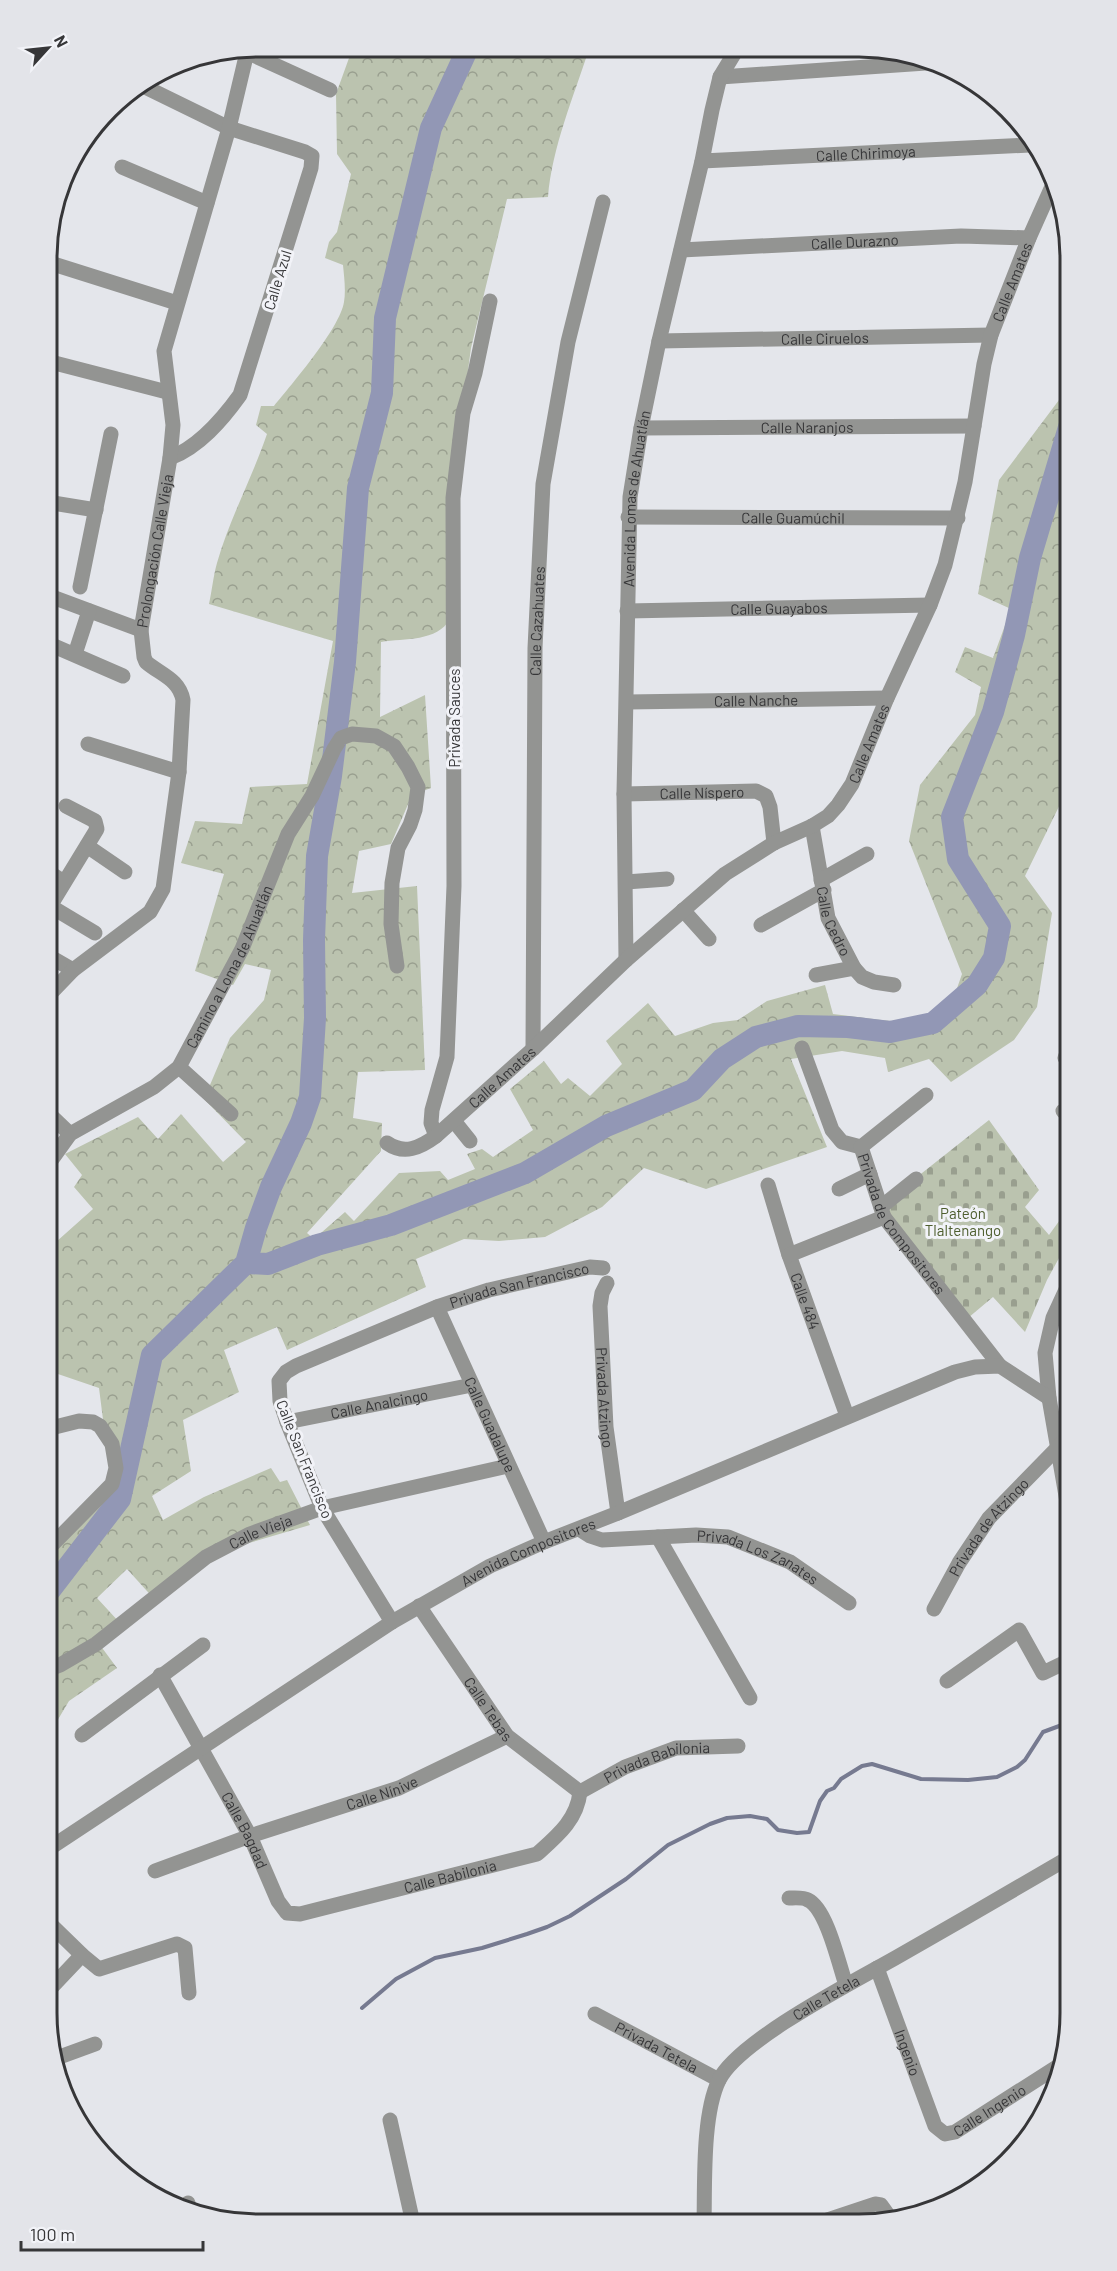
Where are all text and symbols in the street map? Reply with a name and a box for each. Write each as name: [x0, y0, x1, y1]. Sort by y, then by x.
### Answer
north arrow: [18, 18, 78, 78]
text: N: [51, 32, 73, 50]
street label: Calle Chirimoya: [816, 142, 916, 164]
street label: Calle Durazno: [811, 230, 899, 252]
street label: Calle Amates: [988, 240, 1035, 324]
street label: Calle Azul: [259, 248, 295, 312]
street label: Calle Ciruelos: [781, 328, 869, 348]
street label: Avenida Lomas de Ahuatlán: [619, 408, 653, 587]
street label: Calle Naranjos: [761, 418, 853, 436]
street label: Prolongación Calle Vieja: [133, 473, 176, 629]
street label: Calle Guamúchil: [741, 508, 845, 527]
street label: Calle Cazahuates: [526, 566, 548, 676]
street label: Calle Guayabos: [730, 598, 828, 618]
street label: Privada Sauces: [445, 669, 463, 767]
street label: Calle Nanche: [714, 690, 798, 710]
street label: Calle Amates: [844, 701, 893, 786]
street label: Calle Níspero: [659, 782, 745, 802]
street label: Camino a Loma de Ahuatlán: [182, 882, 276, 1051]
street label: Calle Cedro: [814, 885, 855, 959]
street label: Calle Amates: [465, 1042, 539, 1112]
street label: Privada de Compositores: [855, 1151, 950, 1298]
park label: Pateón Tlaltenango: [925, 1204, 1001, 1239]
street label: Privada San Francisco: [447, 1259, 591, 1311]
street label: Calle 484: [787, 1270, 824, 1332]
street label: Privada Atzingo: [593, 1347, 618, 1449]
street label: Calle Guadalupe: [461, 1374, 520, 1475]
street label: Calle Analcingo: [329, 1385, 429, 1422]
street label: Calle San Francisco: [273, 1397, 337, 1521]
street label: Privada de Atzingo: [945, 1474, 1032, 1579]
street label: Calle Vieja: [226, 1511, 294, 1553]
street label: Avenida Compositores: [458, 1514, 598, 1590]
street label: Privada Los Zanates: [696, 1526, 822, 1588]
street label: Calle Tebas: [461, 1673, 515, 1745]
street label: Privada Babilonia: [600, 1738, 710, 1786]
street label: Calle Nínive: [344, 1771, 421, 1813]
street label: Calle Bagdad: [218, 1789, 272, 1871]
street label: Calle Babilonia: [402, 1856, 498, 1896]
street label: Calle Tetela: [789, 1971, 862, 2024]
street label: Privada Tetela: [612, 2017, 701, 2076]
street label: Ingenio: [891, 2027, 925, 2078]
street label: Calle Ingenio: [950, 2080, 1029, 2140]
scale bar: [21, 2214, 202, 2252]
text: 100 m: [30, 2223, 75, 2245]

